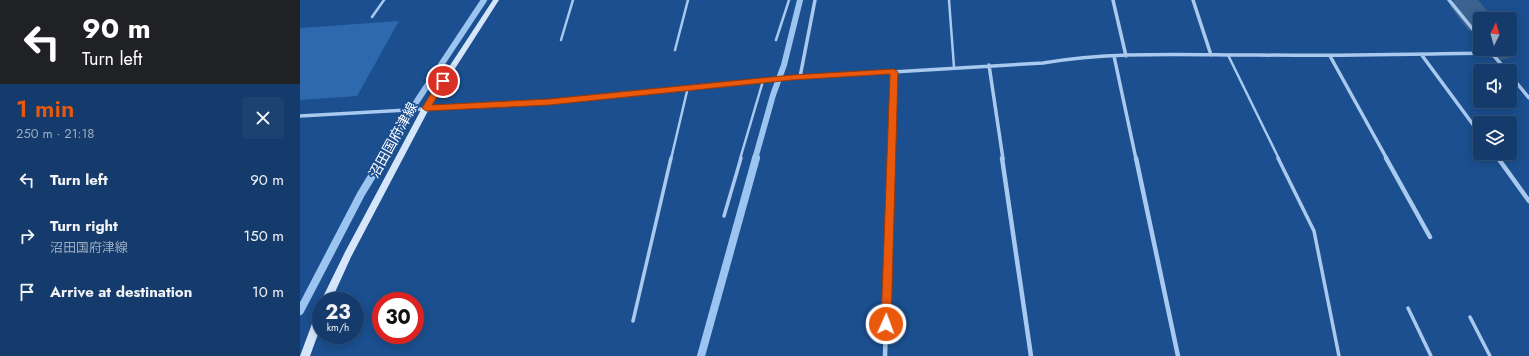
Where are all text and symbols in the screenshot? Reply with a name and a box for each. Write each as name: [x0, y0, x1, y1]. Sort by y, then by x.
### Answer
text: 90 m: [82, 8, 151, 49]
north arrow: [1473, 12, 1517, 56]
map controls: [1473, 12, 1517, 160]
icon: left: [16, 16, 68, 68]
text: Turn left: [82, 46, 142, 72]
pin: [426, 64, 460, 98]
button: sound: [1473, 64, 1517, 108]
icon: arrive: [432, 70, 454, 92]
text: 1 min: [16, 91, 74, 126]
button: close: [242, 97, 284, 139]
street label: 沼田国府津線: [364, 98, 422, 182]
button: layers: [1473, 116, 1517, 160]
text: 250 m · 21:18: [16, 124, 94, 143]
icon: left: [16, 169, 38, 191]
text: Turn left: [50, 169, 108, 191]
text: 90 m: [250, 169, 284, 191]
text: Turn right: [50, 215, 118, 237]
icon: right: [16, 225, 38, 247]
text: 150 m: [244, 225, 284, 247]
text: 沼田国府津線: [50, 238, 128, 257]
icon: arrive: [16, 281, 38, 303]
text: Arrive at destination: [50, 281, 192, 303]
text: 10 m: [252, 281, 284, 303]
speed limit sign: 30: [372, 292, 424, 344]
text: 23: [325, 298, 351, 327]
position arrow: [865, 303, 907, 345]
text: km/h: [327, 320, 349, 335]

